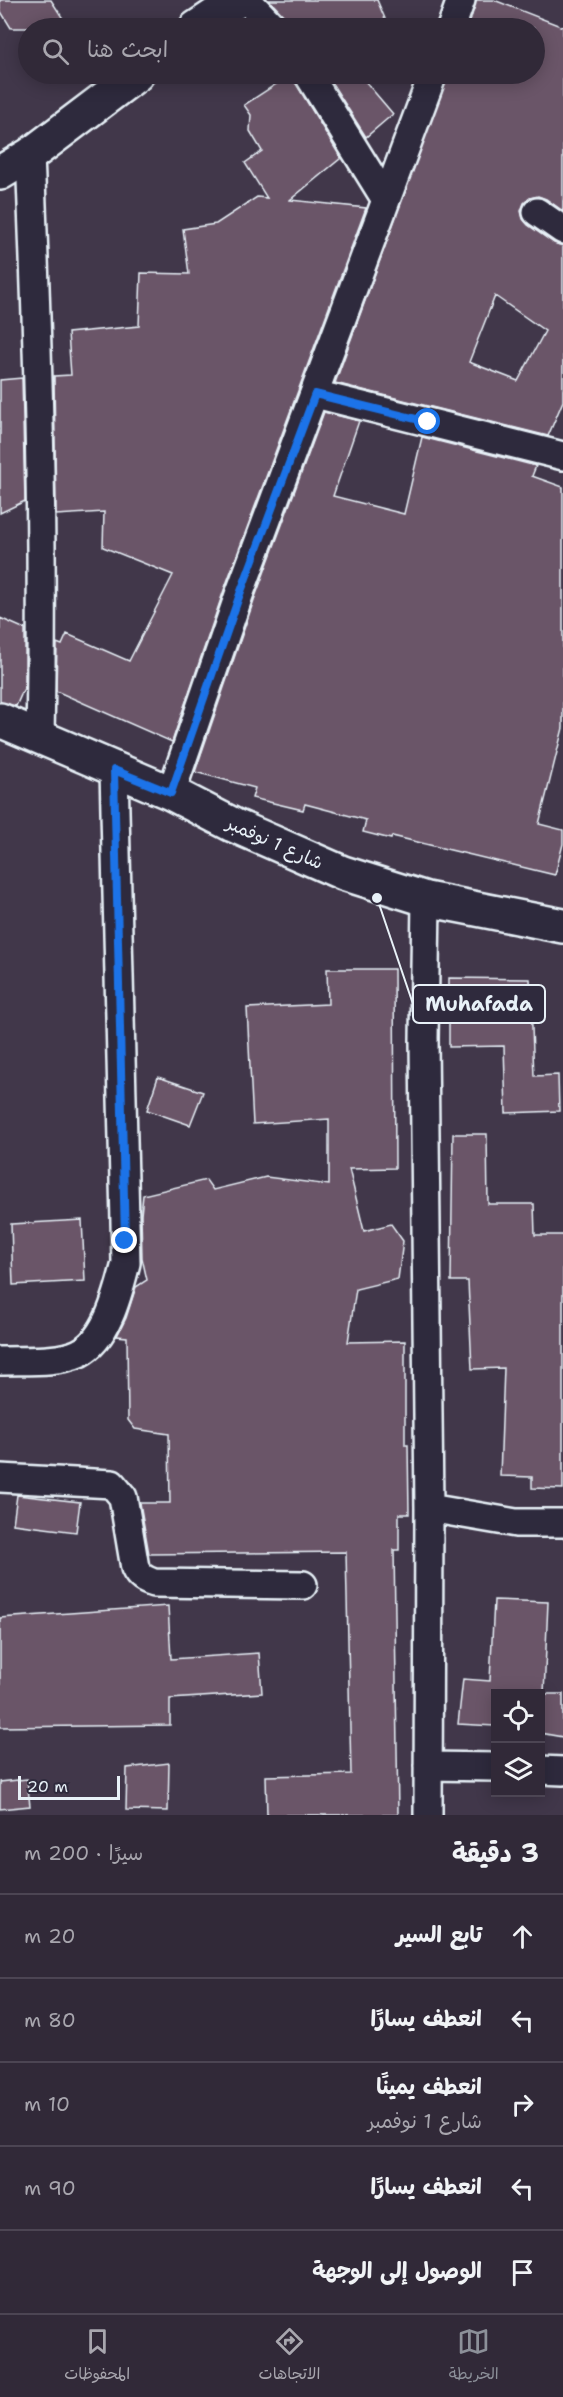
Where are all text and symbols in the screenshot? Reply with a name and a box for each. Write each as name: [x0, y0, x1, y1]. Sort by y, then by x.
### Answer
search box: [18, 18, 545, 84]
icon: search: [39, 35, 72, 68]
text: ابحث هنا: [87, 35, 168, 64]
route start: [414, 408, 440, 434]
street label: شارع 1 نوفمبر: [221, 810, 327, 875]
callout: Muhafada: [413, 985, 545, 1023]
text: Muhafada: [425, 991, 533, 1017]
route end: [111, 1227, 137, 1253]
map controls: [491, 1689, 545, 1797]
button: locate: [491, 1689, 545, 1743]
button: layers: [491, 1743, 545, 1797]
scale bar: [18, 1773, 120, 1800]
text: 20 m: [27, 1776, 68, 1797]
text: 3 دقيقة: [452, 1835, 539, 1870]
text: سيرًا · 200 m: [24, 1840, 143, 1866]
text: تابع السير: [396, 1920, 482, 1949]
icon: ahead: [506, 1920, 539, 1953]
text: 20 m: [24, 1923, 75, 1949]
text: انعطف يسارًا: [370, 2004, 482, 2033]
icon: left: [506, 2004, 539, 2037]
text: 80 m: [24, 2007, 76, 2033]
text: انعطف يمينًا: [376, 2072, 482, 2101]
icon: right: [506, 2088, 539, 2121]
text: 10 m: [24, 2091, 70, 2117]
text: شارع 1 نوفمبر: [368, 2108, 482, 2134]
text: انعطف يسارًا: [370, 2172, 482, 2201]
icon: left: [506, 2172, 539, 2205]
text: 90 m: [24, 2175, 76, 2201]
text: الوصول إلى الوجهة: [312, 2256, 482, 2285]
icon: arrive: [506, 2256, 539, 2289]
tab: المحفوظات: [64, 2325, 130, 2388]
tab: الاتجاهات: [259, 2325, 320, 2388]
tab: الخريطة: [449, 2325, 499, 2388]

